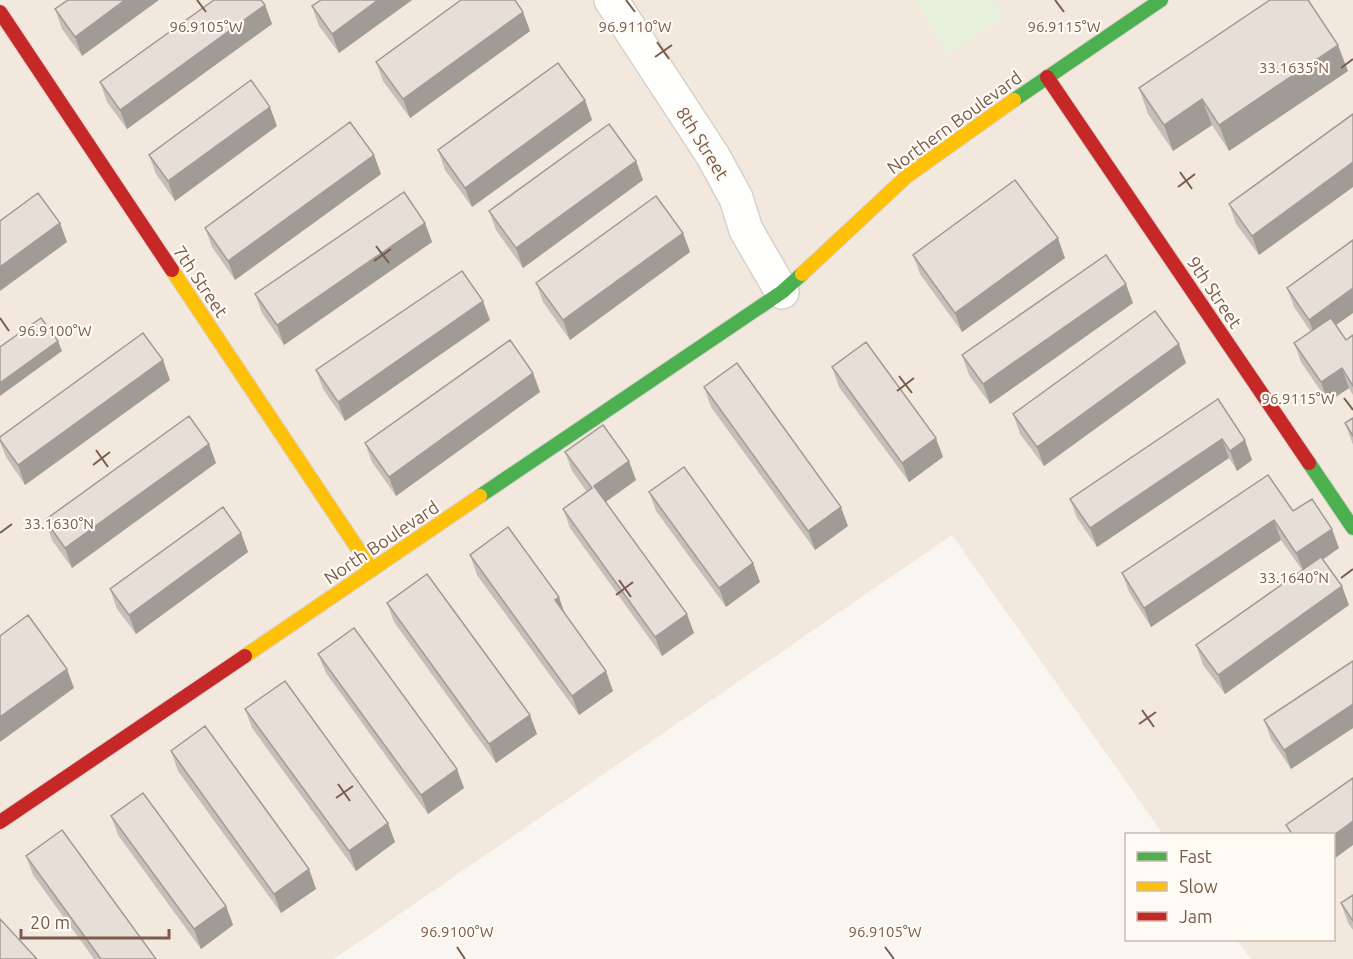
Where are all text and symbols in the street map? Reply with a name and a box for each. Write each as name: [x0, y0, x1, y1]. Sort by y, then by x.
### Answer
text: 96.9105°W: [169, 18, 243, 35]
text: 96.9110°W: [598, 18, 672, 35]
text: 96.9115°W: [1027, 18, 1101, 35]
text: 33.1635°N: [1259, 59, 1329, 76]
street label: Northern Boulevard: [883, 67, 1025, 177]
street label: 8th Street: [673, 103, 733, 183]
street label: 7th Street: [170, 241, 232, 321]
street label: 9th Street: [1184, 252, 1246, 332]
text: 96.9100°W: [18, 322, 92, 339]
text: 96.9115°W: [1261, 390, 1335, 407]
street label: North Boulevard: [320, 496, 442, 588]
text: 33.1630°N: [24, 515, 94, 532]
text: 33.1640°N: [1259, 569, 1329, 586]
legend: [1125, 833, 1335, 941]
text: Fast: [1179, 846, 1212, 866]
text: Slow: [1179, 876, 1218, 896]
scale bar: [21, 902, 170, 940]
text: Jam: [1179, 906, 1213, 926]
text: 20 m: [30, 912, 70, 932]
text: 96.9100°W: [420, 923, 494, 940]
text: 96.9105°W: [848, 923, 922, 940]

